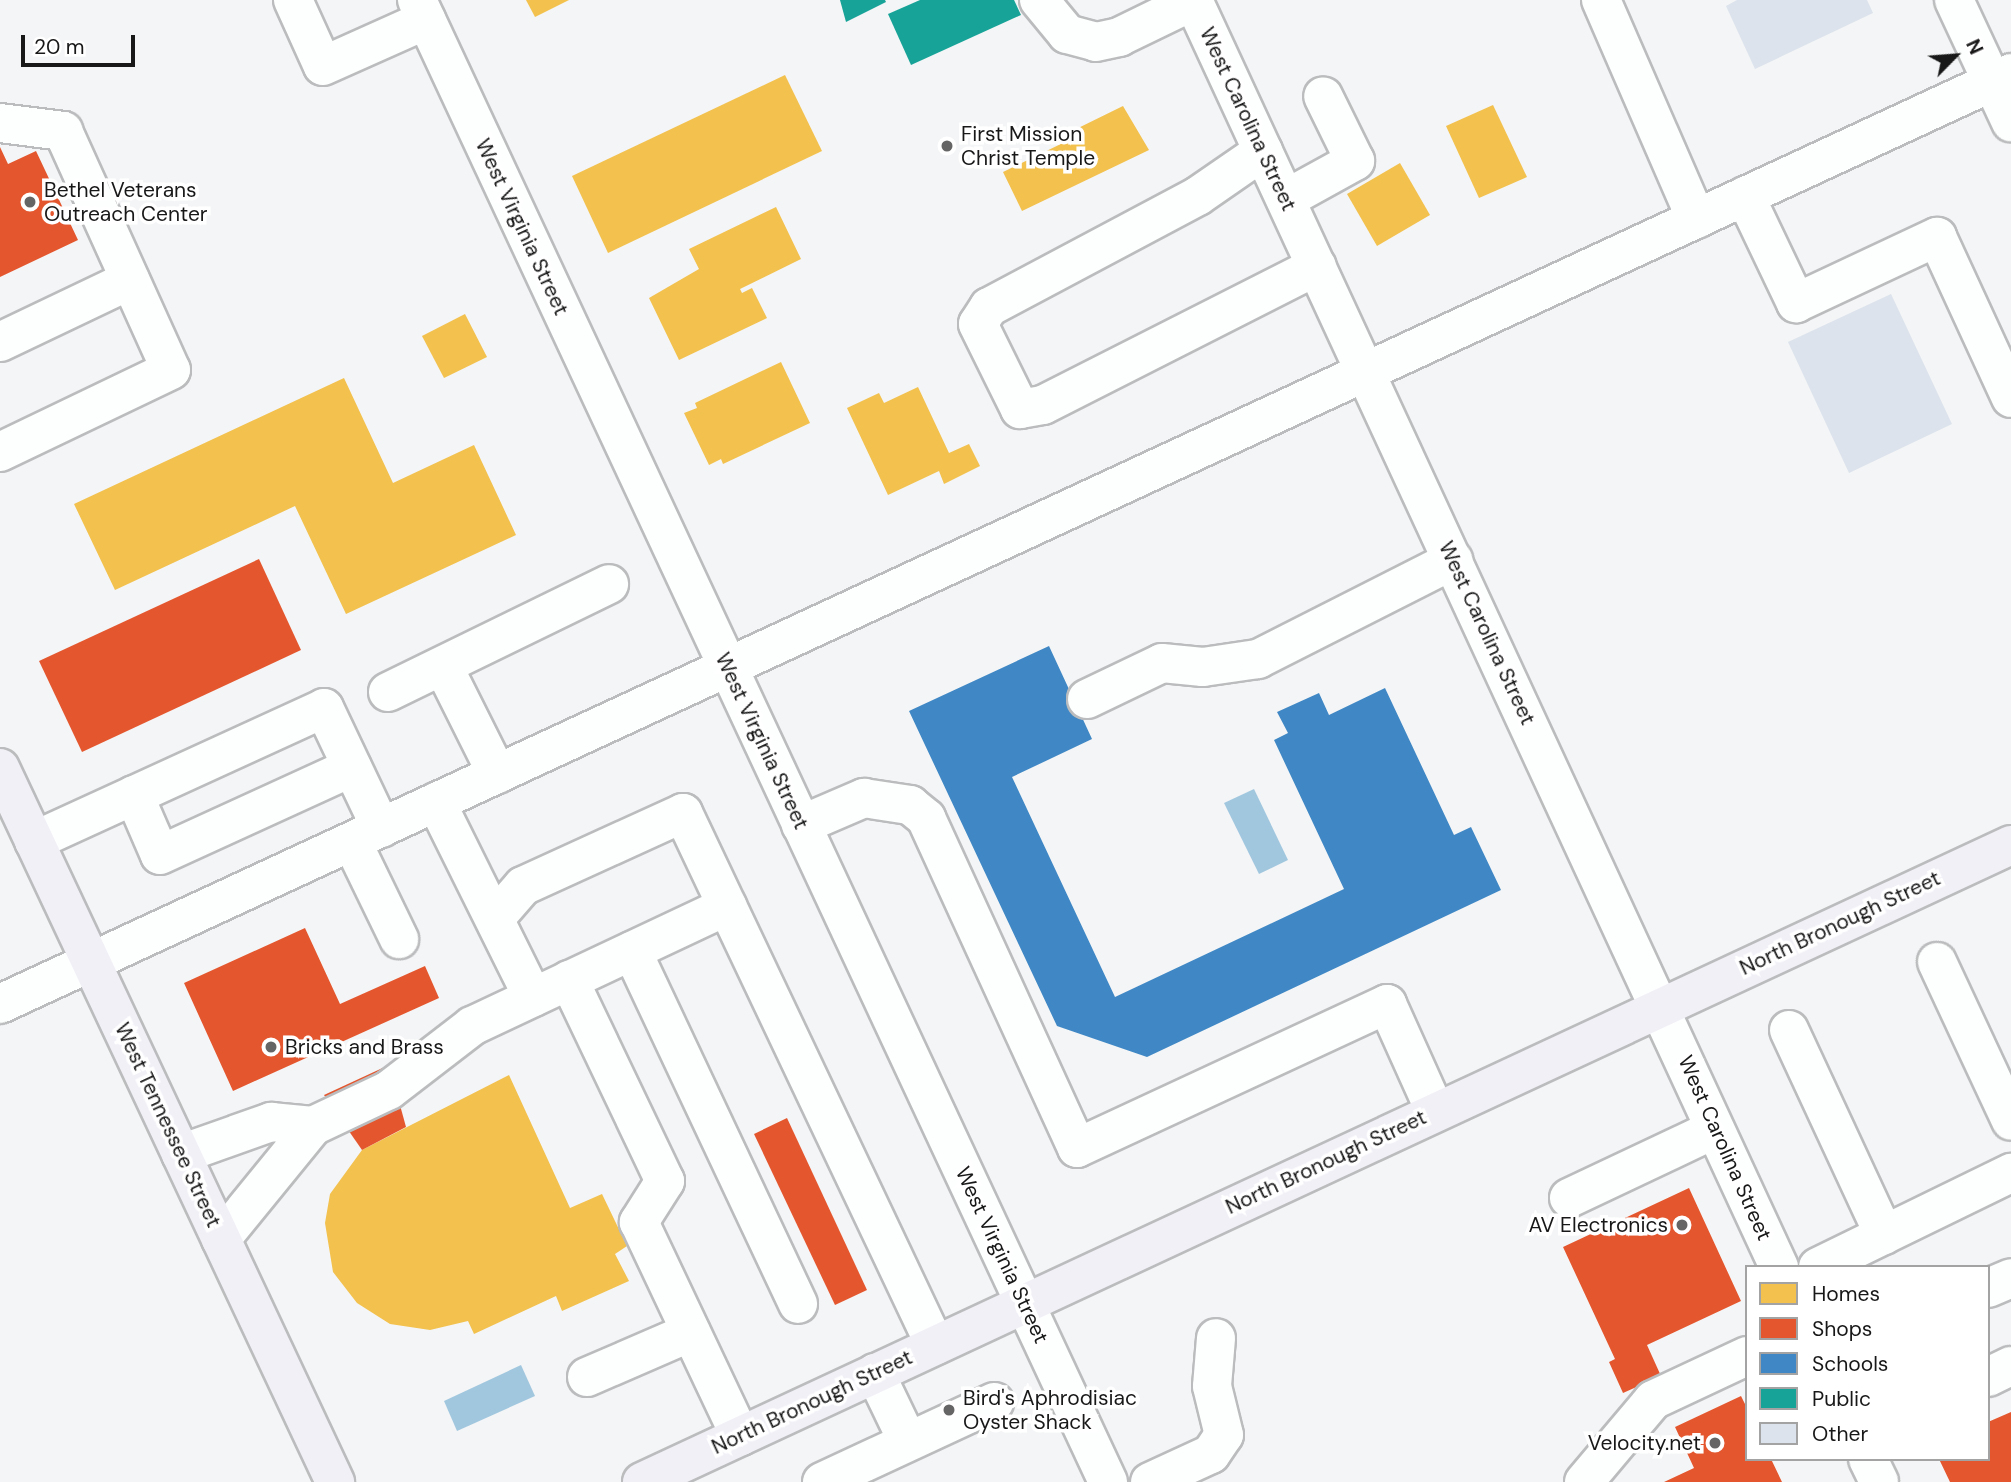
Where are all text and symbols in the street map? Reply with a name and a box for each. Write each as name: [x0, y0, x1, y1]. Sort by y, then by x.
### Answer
scale bar: [24, 21, 138, 65]
north arrow: [1920, 21, 1990, 91]
street label: West Carolina Street: [1194, 23, 1302, 215]
text: 20 m: [34, 33, 85, 61]
text: N: [1960, 35, 1989, 58]
place label: First Mission Christ Temple: [961, 121, 1095, 171]
street label: West Virginia Street: [470, 135, 574, 319]
marker: First Mission Christ Temple: [939, 138, 955, 154]
place label: Bethel Veterans Outreach Center: [44, 177, 208, 227]
marker: Bethel Veterans Outreach Center: [22, 194, 38, 210]
street label: West Carolina Street: [1433, 537, 1541, 729]
street label: West Virginia Street: [710, 649, 814, 833]
street label: North Bronough Street: [1736, 865, 1944, 981]
street label: West Tennessee Street: [109, 1019, 227, 1231]
place label: Bricks and Brass: [285, 1034, 444, 1060]
marker: Bricks and Brass: [263, 1039, 279, 1055]
street label: West Carolina Street: [1673, 1052, 1777, 1244]
street label: North Bronough Street: [1222, 1104, 1430, 1220]
street label: West Virginia Street: [950, 1163, 1054, 1347]
place label: AV Electronics: [1529, 1212, 1668, 1238]
marker: AV Electronics: [1674, 1217, 1690, 1233]
legend: [1745, 1265, 1990, 1461]
text: Homes: [1812, 1280, 1880, 1308]
text: Shops: [1812, 1315, 1872, 1343]
street label: North Bronough Street: [708, 1344, 916, 1460]
text: Schools: [1812, 1350, 1888, 1378]
place label: Bird's Aphrodisiac Oyster Shack: [963, 1385, 1137, 1435]
text: Public: [1812, 1385, 1871, 1413]
marker: Bird's Aphrodisiac Oyster Shack: [941, 1402, 957, 1418]
text: Other: [1812, 1420, 1868, 1448]
place label: Velocity.net: [1588, 1430, 1701, 1456]
marker: Velocity.net: [1707, 1435, 1723, 1451]

